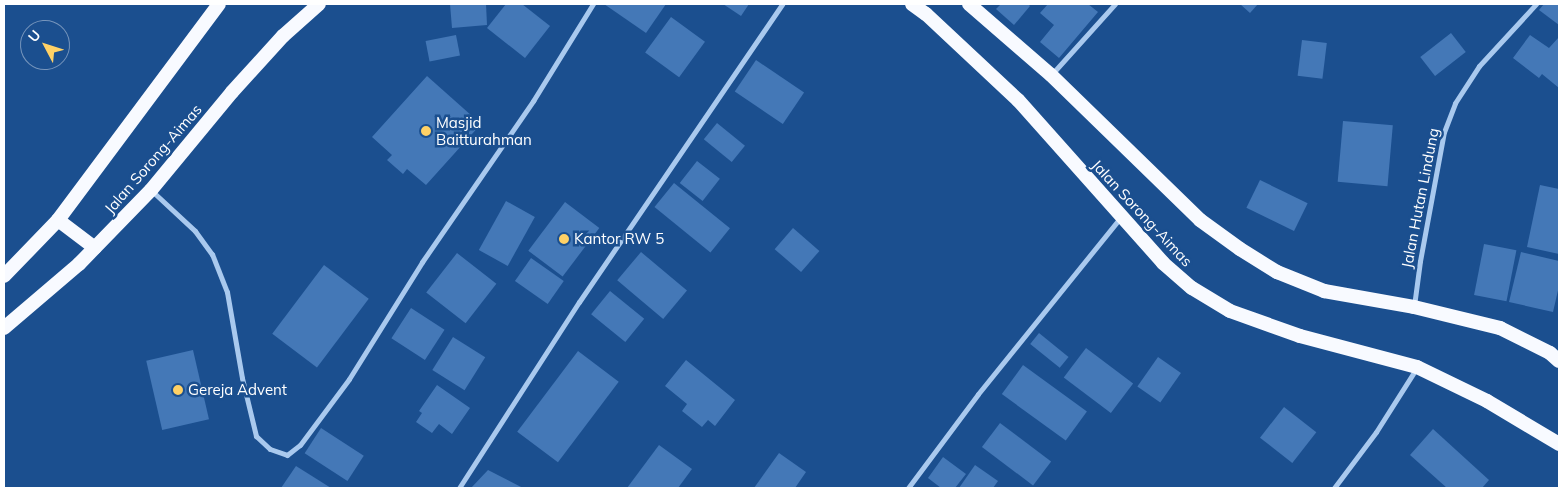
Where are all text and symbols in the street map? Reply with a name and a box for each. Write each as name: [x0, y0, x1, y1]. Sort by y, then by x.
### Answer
north arrow: [20, 20, 70, 70]
text: U: [24, 26, 45, 46]
street label: Jalan Sorong-Aimas: [101, 101, 205, 217]
place label: Masjid Baitturahman: [436, 113, 532, 148]
marker: Masjid Baitturahman: [420, 125, 432, 137]
street label: Jalan Hutan Lindung: [1398, 126, 1442, 270]
street label: Jalan Sorong-Aimas: [1088, 156, 1196, 270]
place label: Kantor RW 5: [574, 230, 664, 248]
marker: Kantor RW 5: [558, 233, 570, 245]
place label: Gereja Advent: [188, 381, 287, 399]
marker: Gereja Advent: [172, 384, 184, 396]

